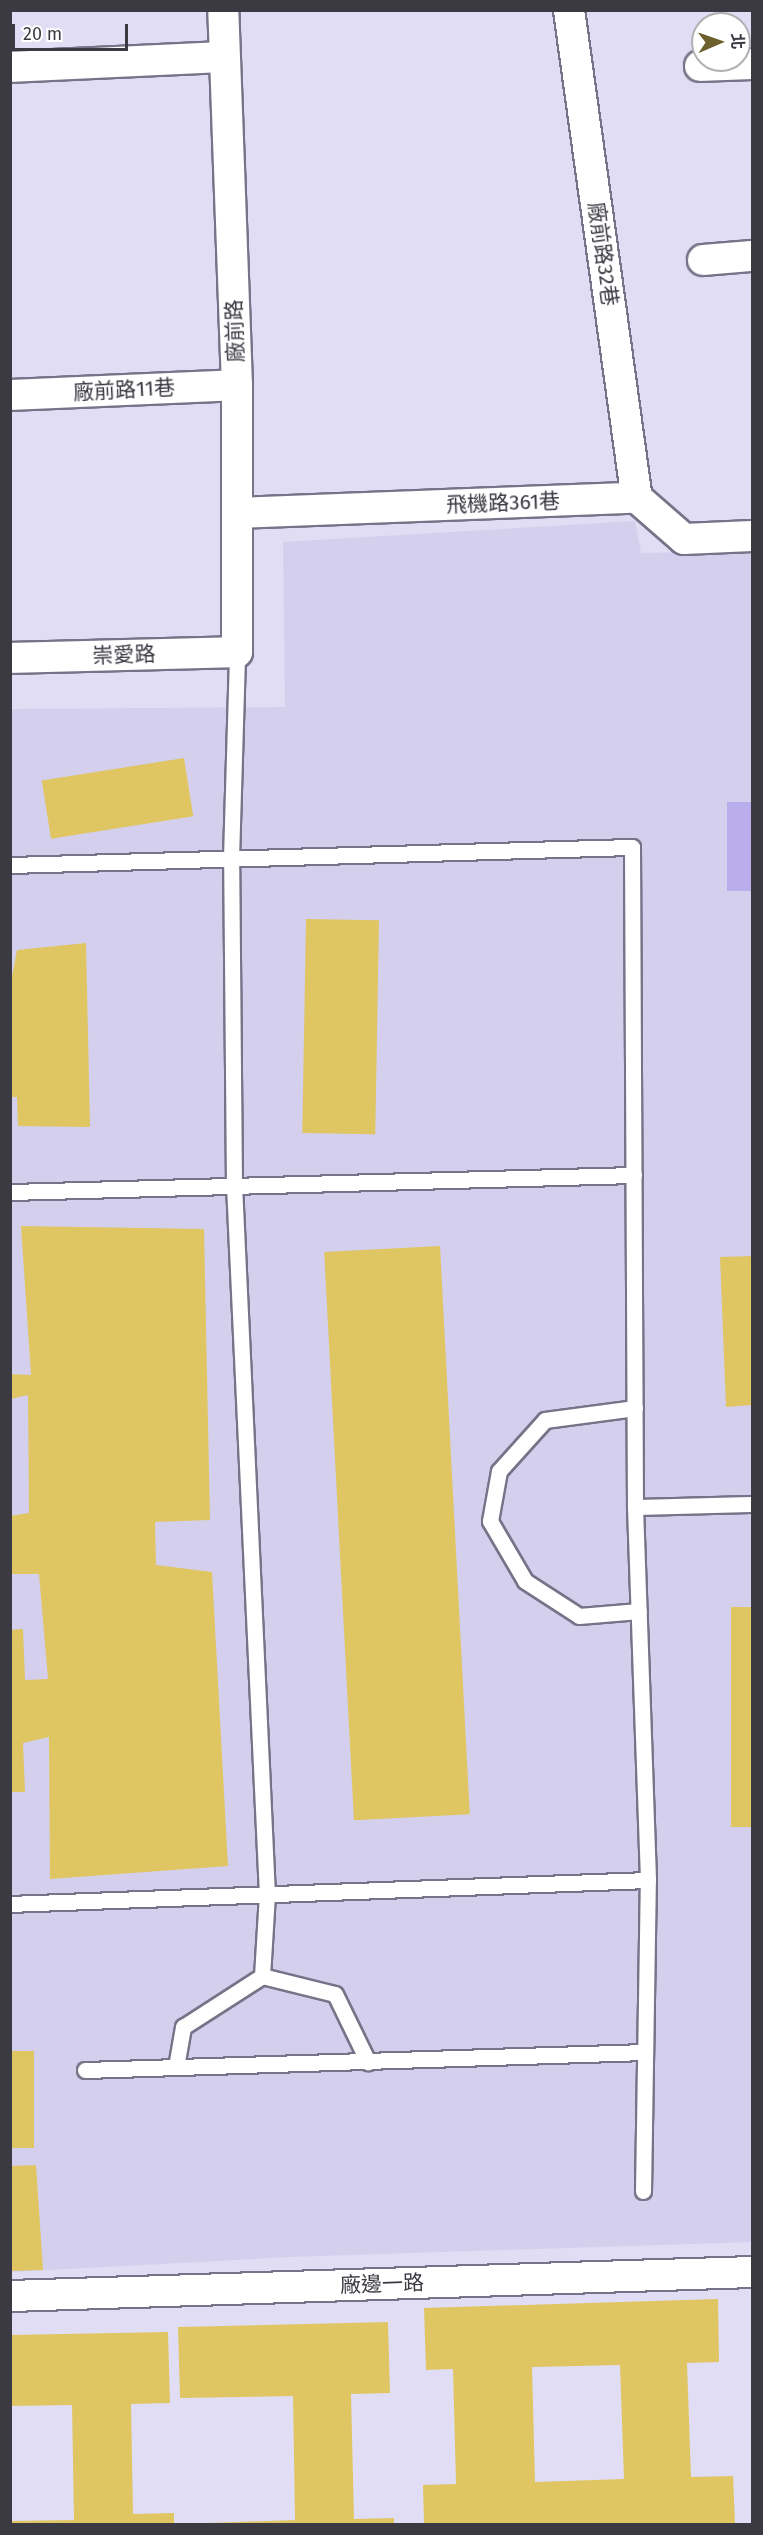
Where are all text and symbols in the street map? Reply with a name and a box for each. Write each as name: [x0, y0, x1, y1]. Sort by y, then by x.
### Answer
scale bar: [15, 12, 130, 50]
north arrow: [691, 12, 751, 72]
text: 20 m: [23, 23, 62, 45]
text: 北: [728, 33, 747, 50]
street label: 廠前路32巷: [583, 200, 623, 308]
street label: 廠前路: [221, 299, 249, 363]
street label: 廠前路11巷: [72, 375, 176, 405]
street label: 飛機路361巷: [446, 488, 560, 518]
street label: 崇愛路: [92, 641, 156, 669]
street label: 廠邊一路: [340, 2270, 424, 2298]

